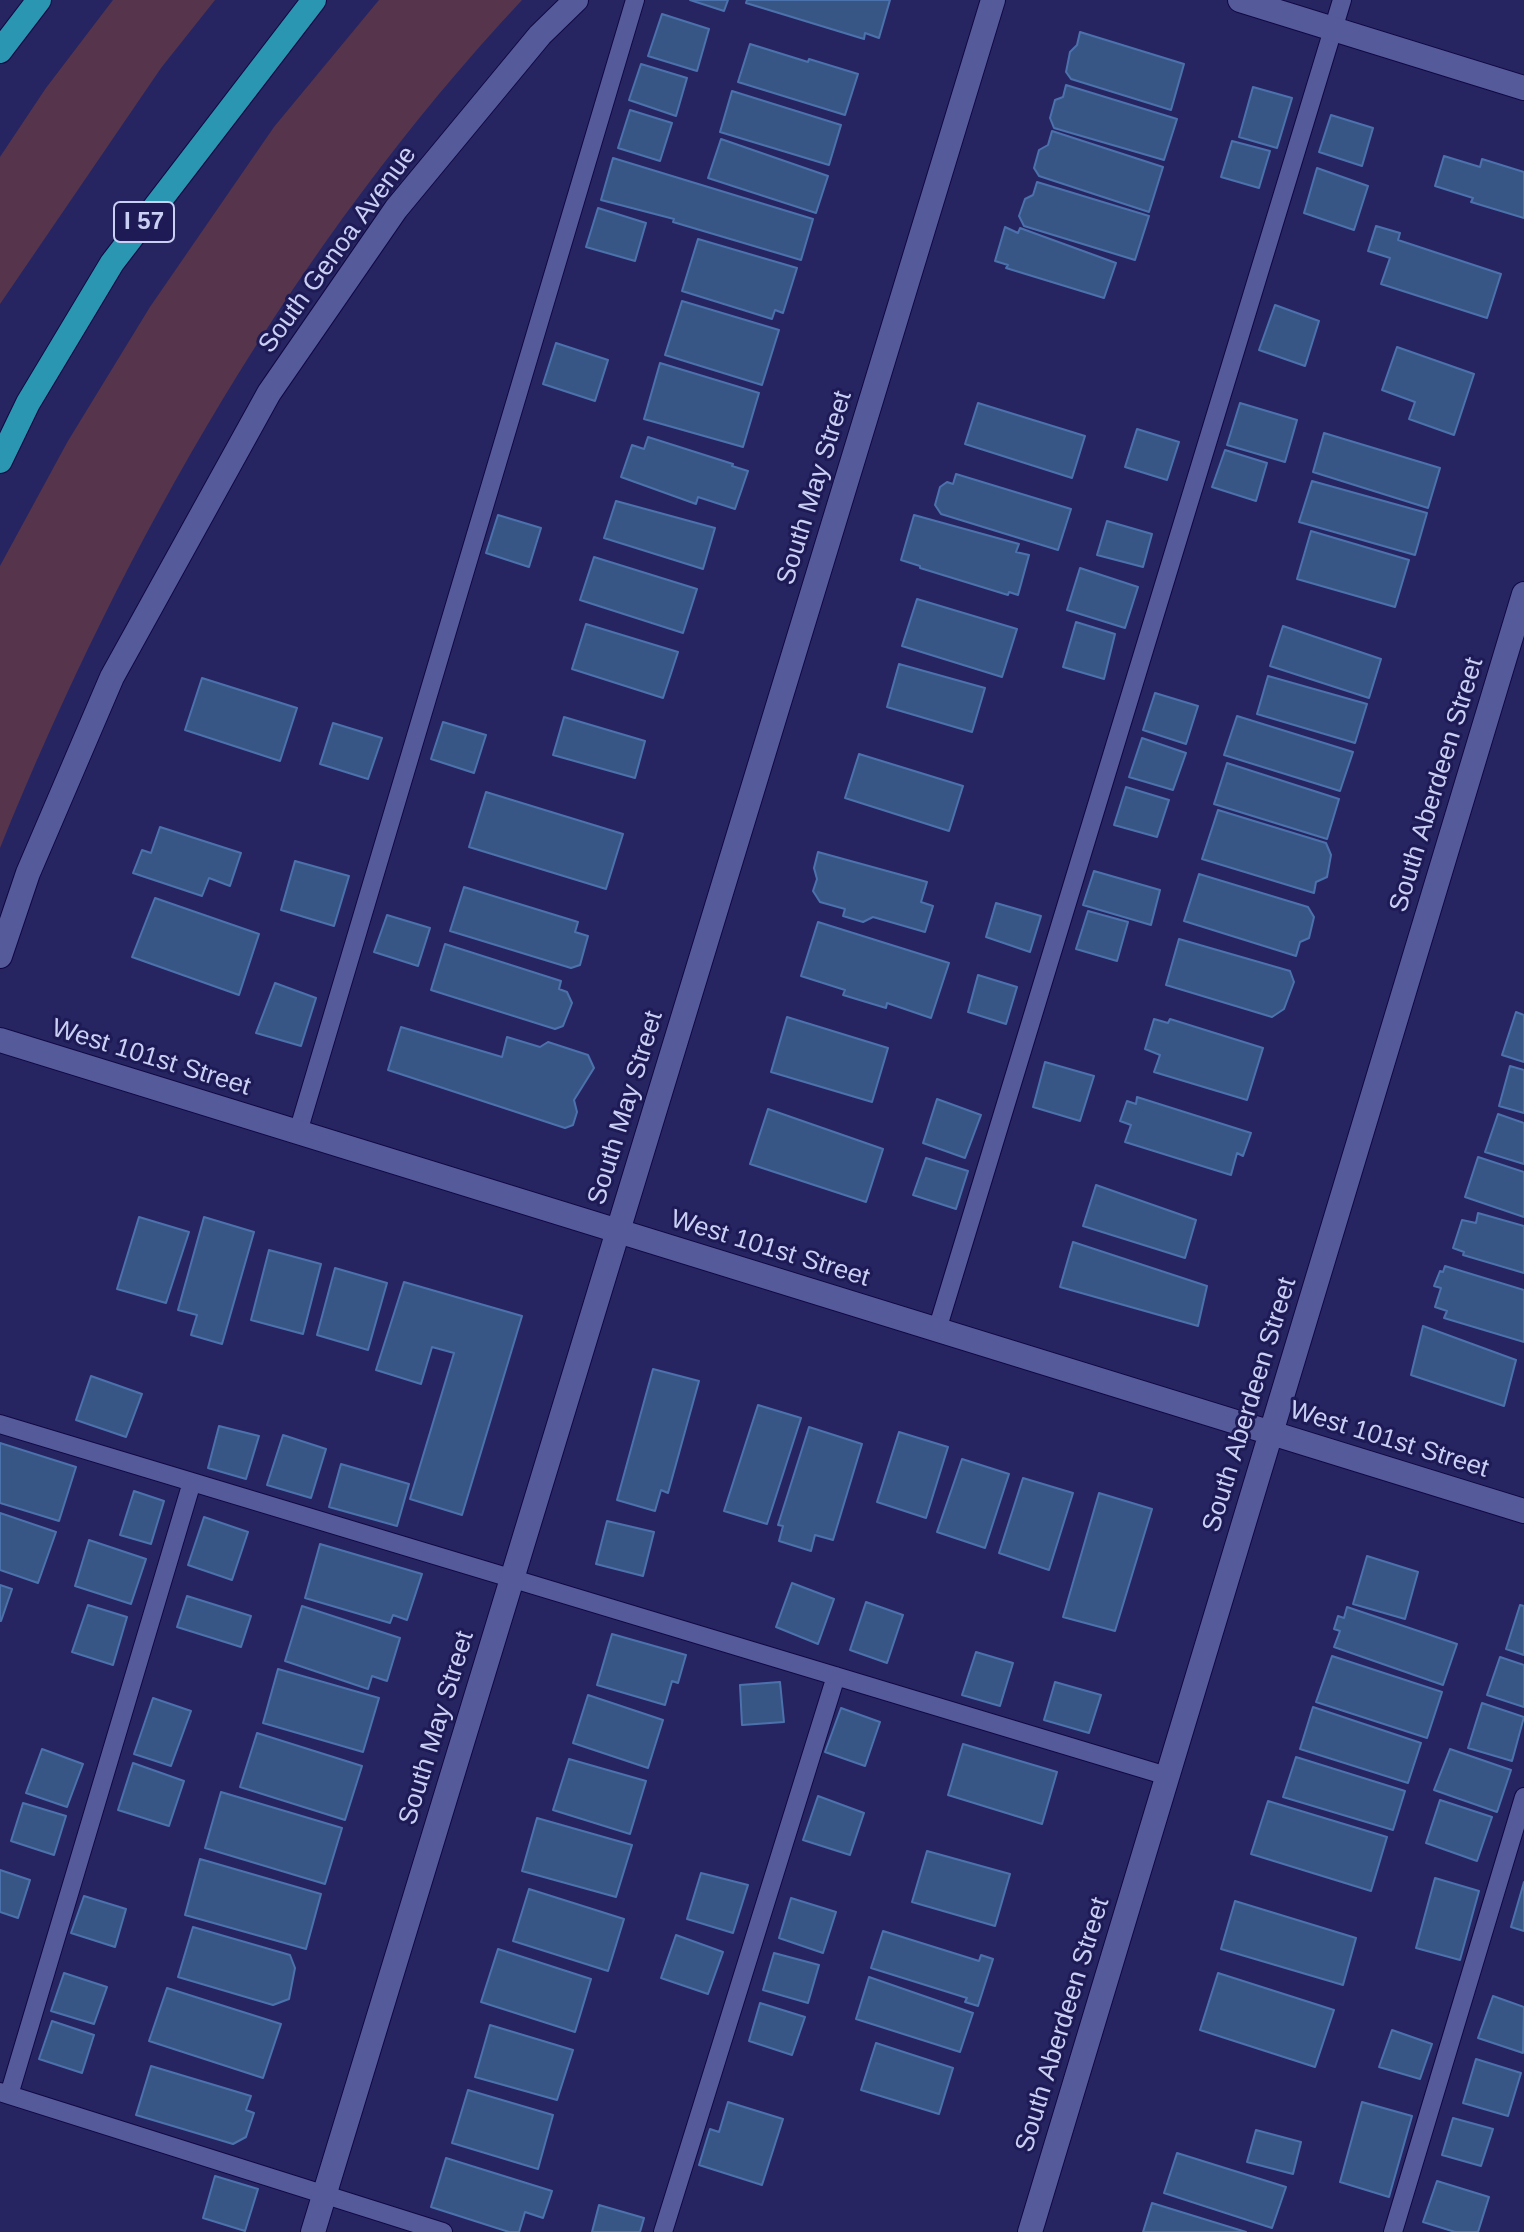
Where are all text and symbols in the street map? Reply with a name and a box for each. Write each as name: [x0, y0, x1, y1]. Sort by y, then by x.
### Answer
street label: South Genoa Avenue: [252, 140, 424, 360]
road number: I 57: [114, 202, 174, 242]
street label: South May Street: [771, 387, 859, 589]
street label: South Aberdeen Street: [1383, 654, 1491, 916]
street label: South May Street: [582, 1007, 670, 1209]
street label: West 101st Street: [48, 1013, 254, 1103]
street label: West 101st Street: [667, 1204, 873, 1294]
street label: South Aberdeen Street: [1196, 1274, 1304, 1536]
street label: West 101st Street: [1286, 1395, 1492, 1485]
street label: South May Street: [393, 1627, 481, 1829]
street label: South Aberdeen Street: [1009, 1894, 1117, 2156]

